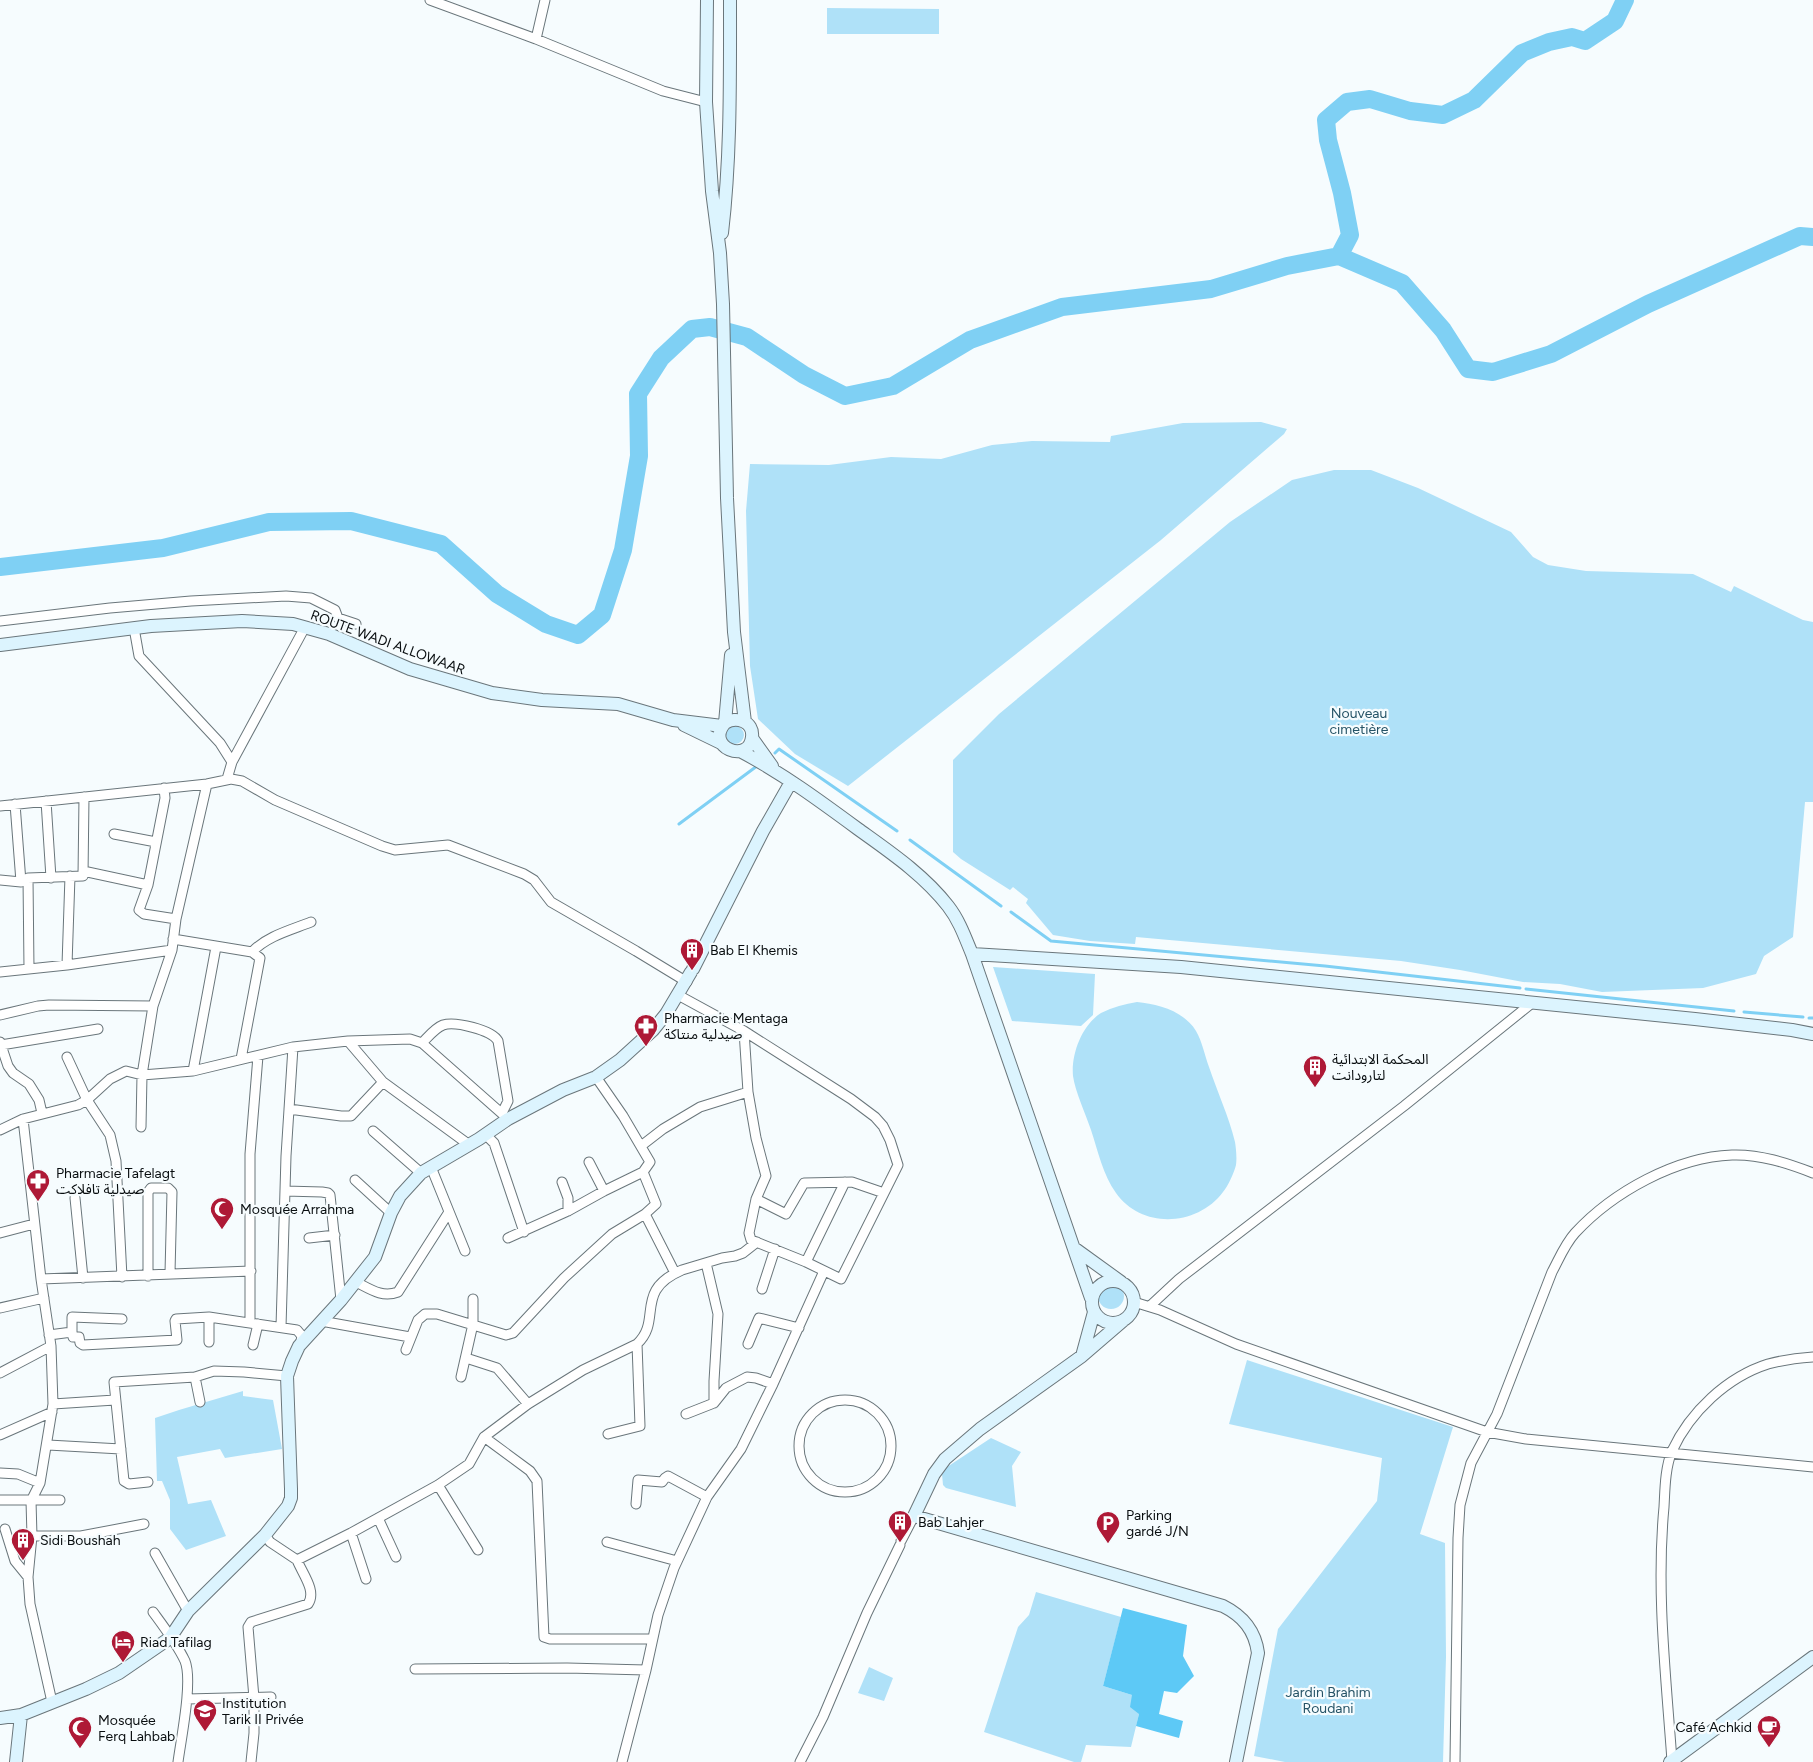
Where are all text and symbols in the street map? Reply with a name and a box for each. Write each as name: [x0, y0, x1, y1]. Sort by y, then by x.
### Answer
street label: ROUTE WADI ALLOWAAR: [308, 607, 468, 678]
park label: Nouveau cimetière: [1330, 705, 1389, 738]
building icon: Bab El Khemis: [679, 937, 705, 971]
place label: Bab El Khemis: [710, 942, 798, 959]
place label: Pharmacie Mentaga صيدلية منتاكة: [664, 1010, 788, 1043]
pharmacy icon: Pharmacie Mentaga صيدلية منتاكة: [633, 1013, 659, 1047]
place label: المحكمة الابتدائية لتارودانت: [1332, 1051, 1429, 1084]
building icon: المحكمة الابتدائية لتارودانت: [1302, 1054, 1328, 1088]
place label: Pharmacie Tafelagt صيدلية تافلاكت: [56, 1165, 175, 1198]
pharmacy icon: Pharmacie Tafelagt صيدلية تافلاكت: [25, 1168, 51, 1202]
mosque icon: Mosquée Arrahma: [209, 1196, 235, 1230]
place label: Mosquée Arrahma: [240, 1201, 354, 1218]
place label: Parking gardé J/N: [1126, 1507, 1189, 1540]
building icon: Bab Lahjer: [887, 1509, 913, 1543]
parking icon: Parking gardé J/N: [1095, 1510, 1121, 1544]
place label: Bab Lahjer: [918, 1514, 984, 1531]
building icon: Sidi Boushah: [10, 1527, 36, 1561]
place label: Sidi Boushah: [40, 1532, 121, 1549]
hotel icon: Riad Tafilag: [110, 1629, 136, 1663]
place label: Riad Tafilag: [140, 1634, 212, 1651]
park label: Jardin Brahim Roudani: [1285, 1684, 1371, 1717]
place label: Institution Tarik II Privée: [222, 1695, 304, 1728]
school or university icon: Institution Tarik II Privée: [192, 1698, 218, 1732]
place label: Mosquée Ferq Lahbab: [98, 1712, 175, 1745]
cafe icon: Café Achkid: [1756, 1714, 1782, 1748]
mosque icon: Mosquée Ferq Lahbab: [67, 1715, 93, 1749]
place label: Café Achkid: [1676, 1719, 1752, 1736]

